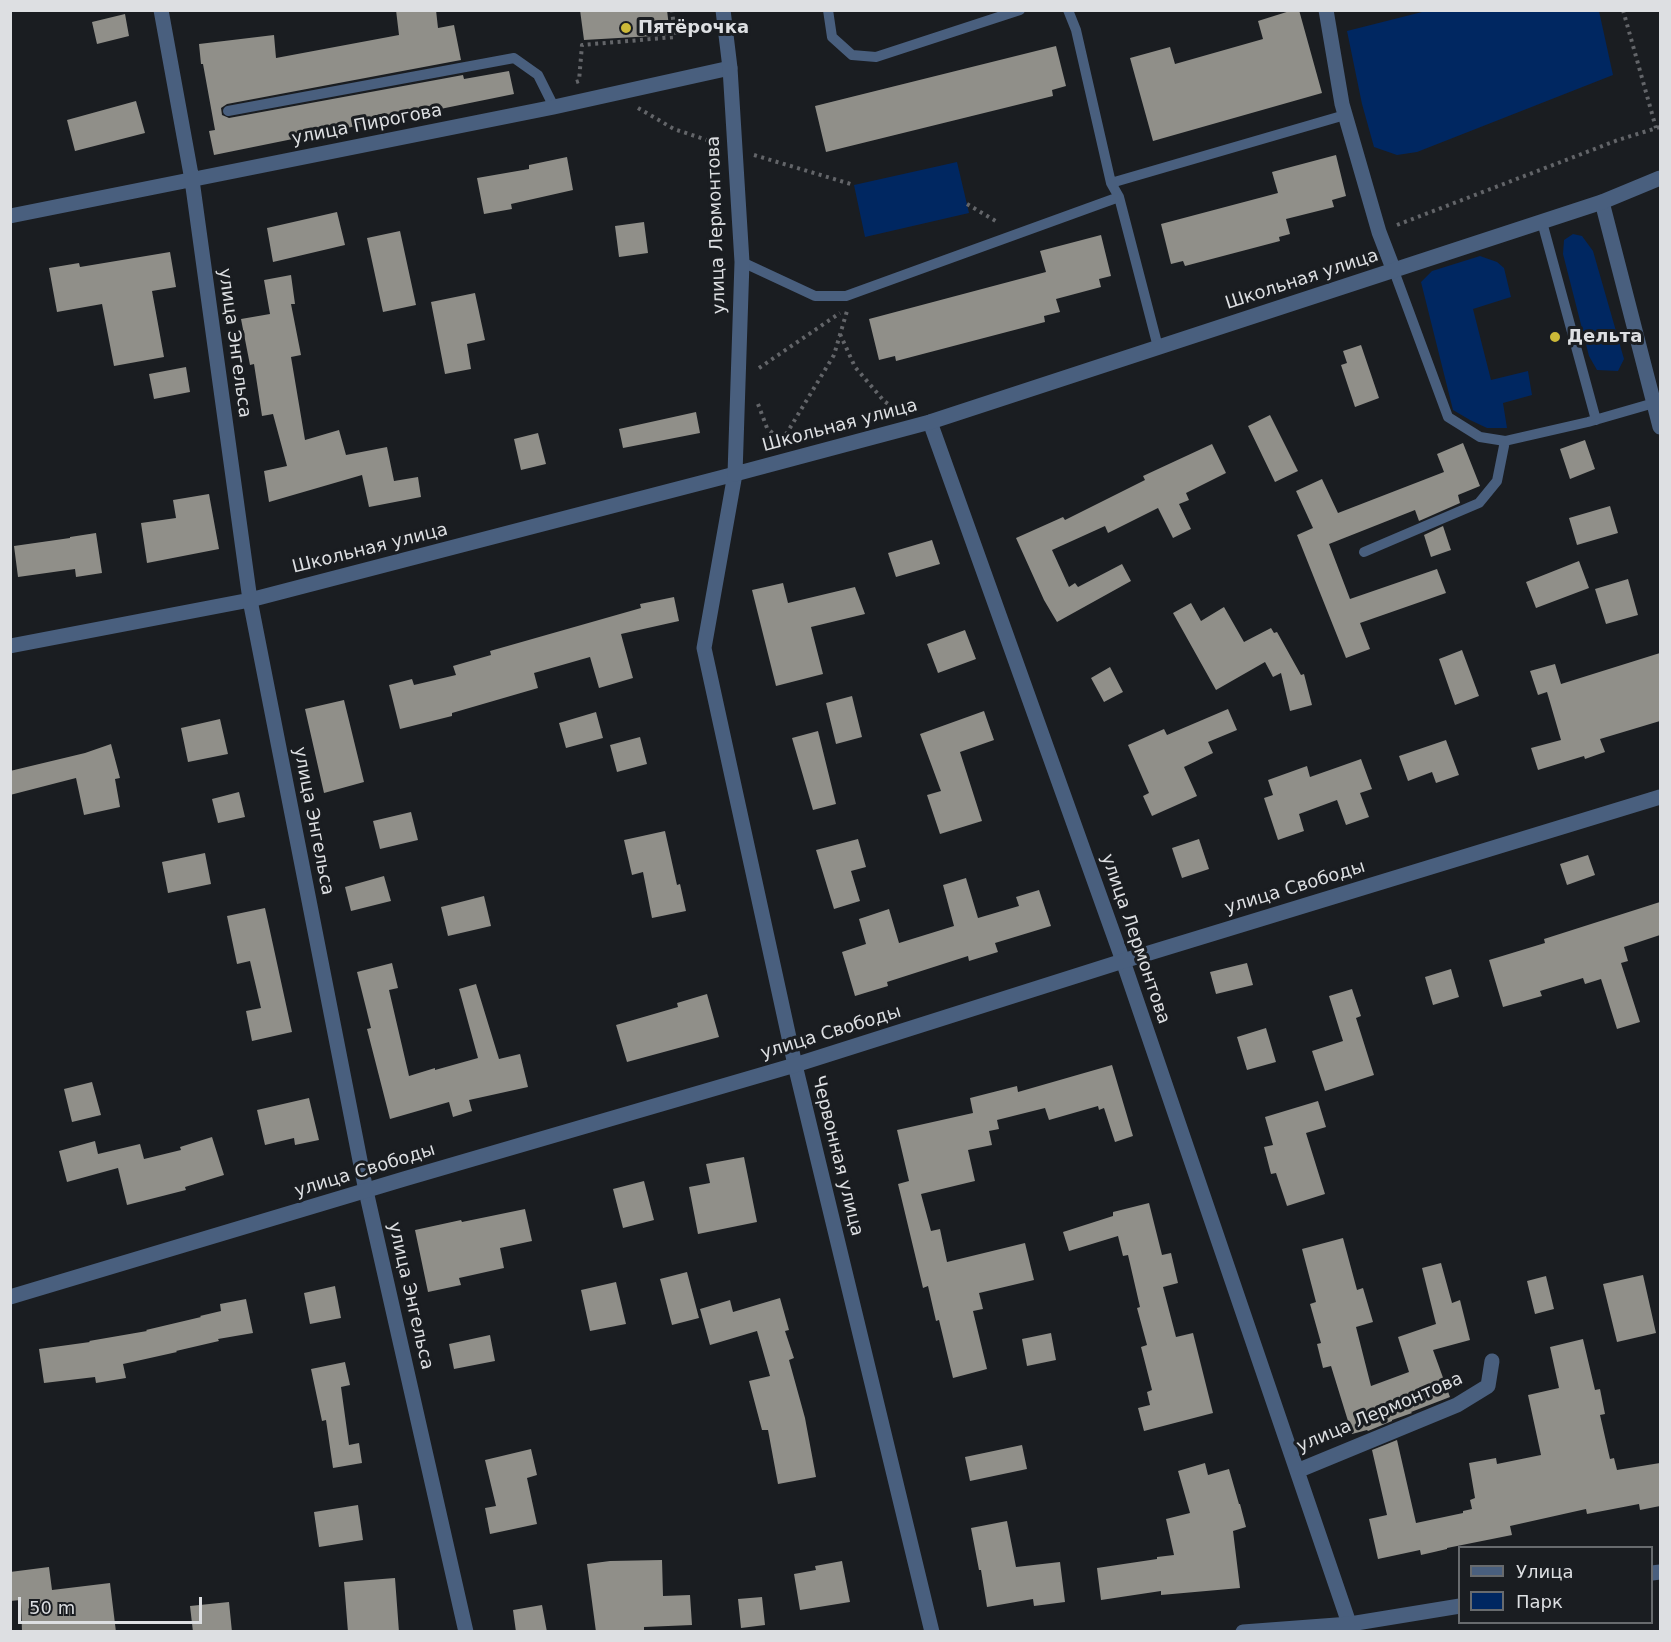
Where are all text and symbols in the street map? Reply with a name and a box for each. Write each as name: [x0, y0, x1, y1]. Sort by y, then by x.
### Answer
place label: Пятёрочка: [638, 17, 749, 39]
marker: Пятёрочка: [619, 21, 633, 35]
street label: улица Пирогова: [290, 100, 444, 150]
street label: улица Лермонтова: [703, 135, 731, 315]
street label: Школьная улица: [1223, 245, 1381, 315]
street label: улица Энгельса: [213, 267, 255, 419]
place label: Дельта: [1567, 326, 1642, 348]
marker: Дельта: [1548, 330, 1562, 344]
street label: Школьная улица: [760, 395, 920, 457]
street label: Школьная улица: [290, 519, 450, 579]
street label: улица Энгельса: [288, 745, 338, 897]
street label: улица Лермонтова: [1096, 851, 1174, 1027]
street label: улица Свободы: [1222, 856, 1368, 920]
street label: улица Свободы: [758, 1001, 904, 1065]
street label: Червонная улица: [807, 1073, 867, 1239]
street label: улица Свободы: [292, 1139, 438, 1203]
street label: улица Энгельса: [383, 1220, 437, 1372]
street label: улица Лермонтова: [1294, 1368, 1466, 1458]
legend: [1458, 1546, 1653, 1624]
text: Улица: [1516, 1561, 1573, 1582]
scale bar: [21, 1585, 206, 1623]
text: Парк: [1516, 1591, 1563, 1612]
text: 50 m: [29, 1597, 75, 1618]

